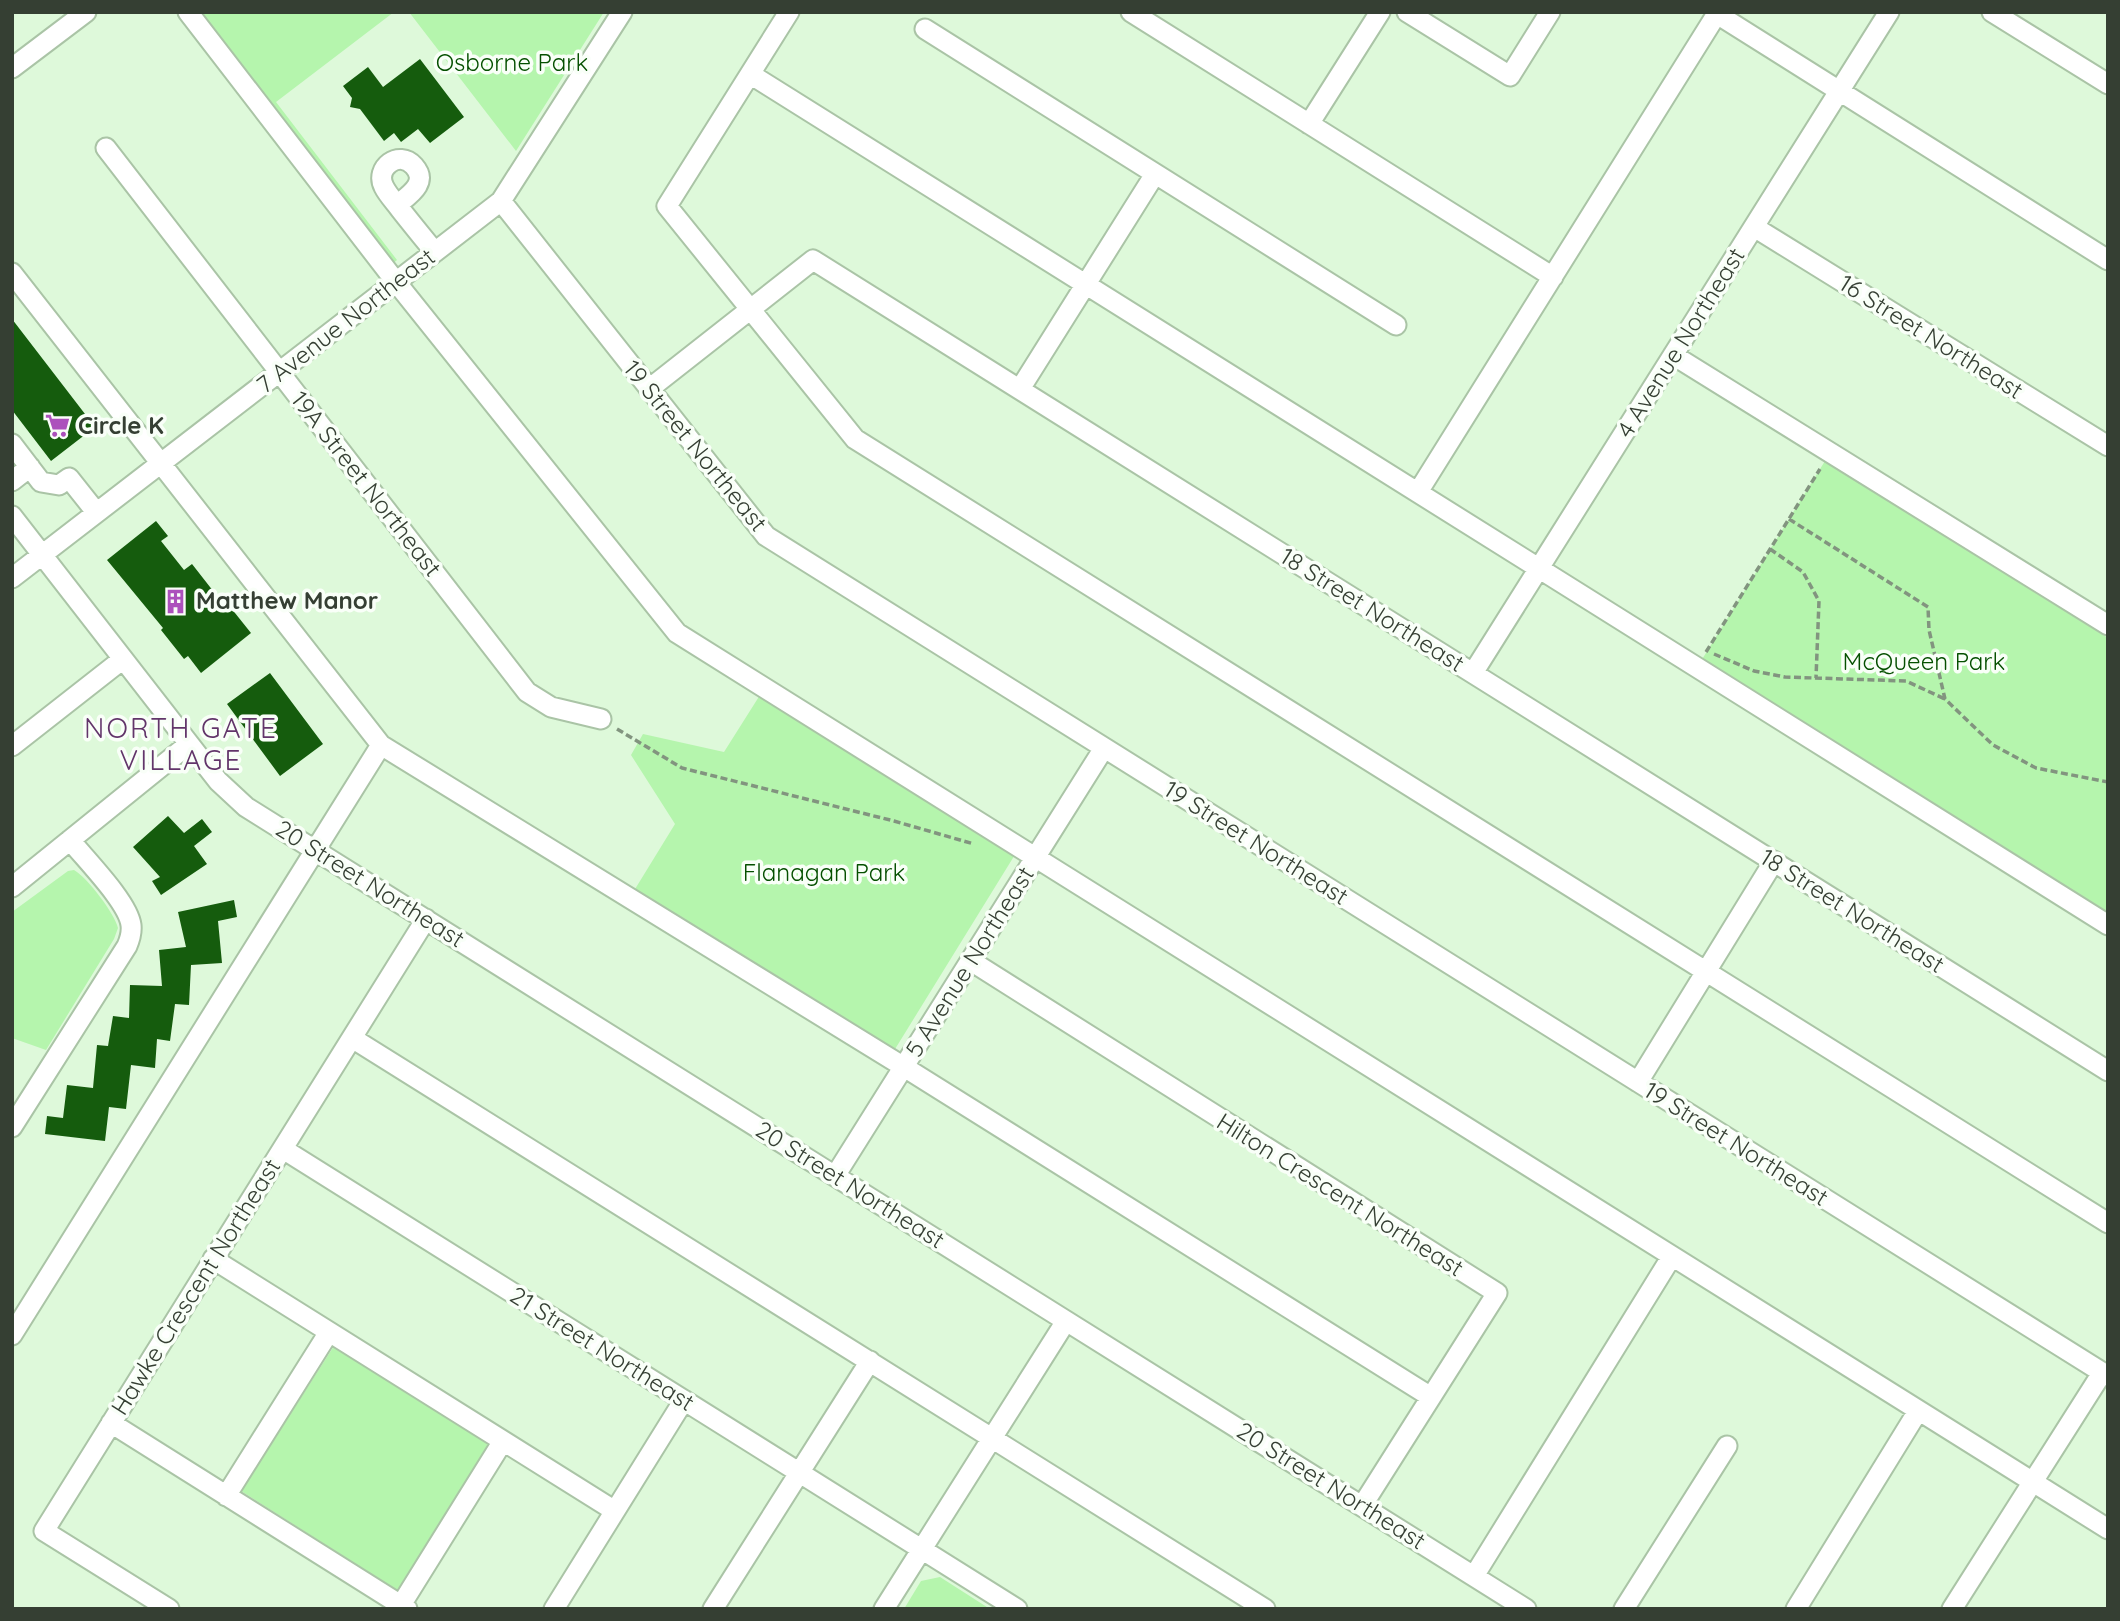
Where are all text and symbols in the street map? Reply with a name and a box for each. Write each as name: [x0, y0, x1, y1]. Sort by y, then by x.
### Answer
park label: Osborne Park: [436, 47, 588, 77]
street label: 7 Avenue Northeast: [250, 241, 441, 399]
street label: 4 Avenue Northeast: [1610, 242, 1751, 443]
street label: 16 Street Northeast: [1834, 268, 2029, 405]
street label: 19 Street Northeast: [618, 354, 774, 537]
street label: 19A Street Northeast: [285, 385, 449, 582]
place label: Circle K: [78, 410, 164, 440]
supermarket icon: Circle K: [44, 412, 72, 440]
street label: 18 Street Northeast: [1275, 540, 1470, 678]
place label: Matthew Manor: [196, 585, 378, 615]
building icon: Matthew Manor: [162, 587, 190, 615]
park label: McQueen Park: [1843, 646, 2005, 676]
district label: NORTH GATE VILLAGE: [84, 710, 278, 777]
street label: 19 Street Northeast: [1159, 773, 1354, 911]
street label: 20 Street Northeast: [271, 813, 470, 953]
street label: 18 Street Northeast: [1755, 841, 1950, 979]
park label: Flanagan Park: [743, 857, 905, 887]
street label: 5 Avenue Northeast: [898, 861, 1040, 1062]
street label: 19 Street Northeast: [1639, 1074, 1834, 1212]
street label: Hilton Crescent Northeast: [1212, 1106, 1469, 1282]
street label: 20 Street Northeast: [751, 1114, 950, 1254]
street label: Hawke Crescent Northeast: [104, 1153, 286, 1420]
street label: 21 Street Northeast: [505, 1279, 700, 1417]
street label: 20 Street Northeast: [1232, 1415, 1431, 1555]

